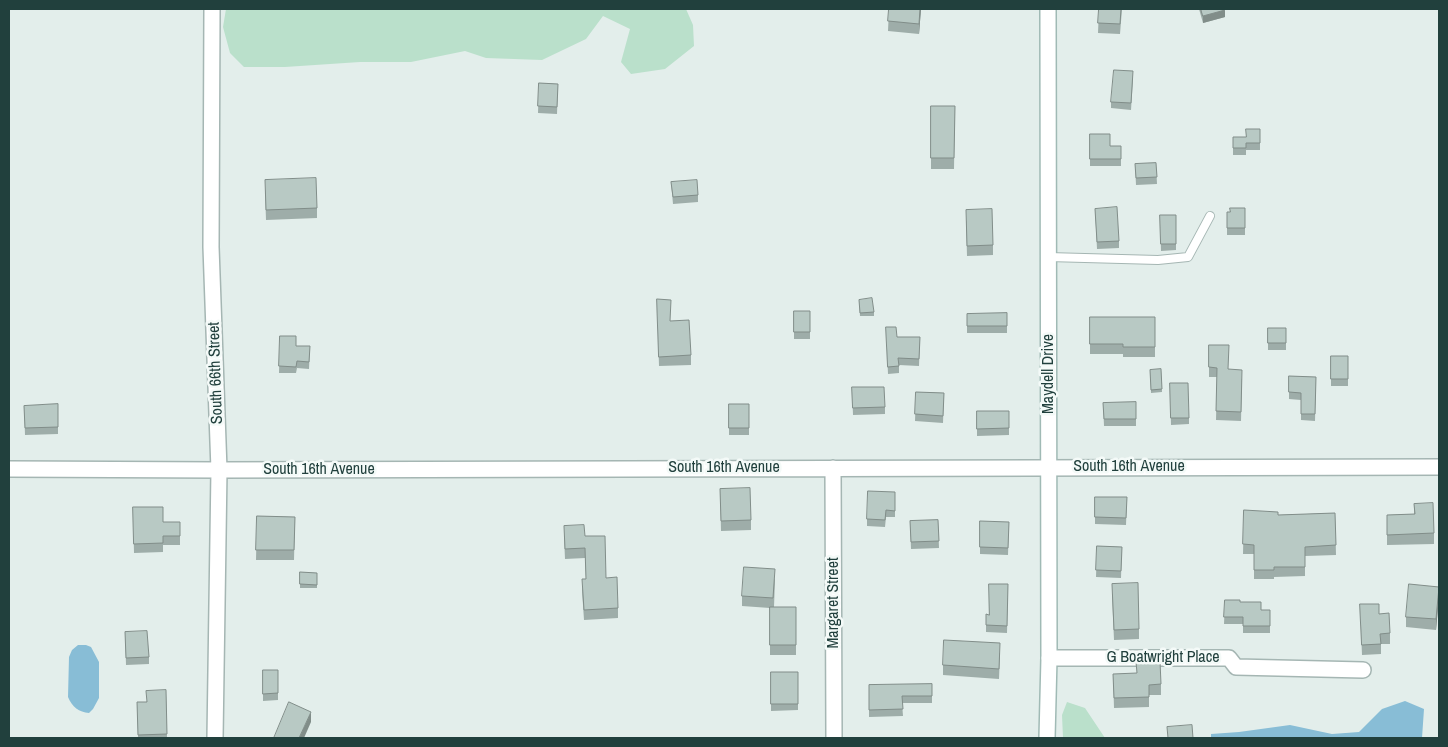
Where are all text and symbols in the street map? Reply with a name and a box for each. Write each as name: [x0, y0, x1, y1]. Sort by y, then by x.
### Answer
street label: South 66th Street: [205, 322, 227, 424]
street label: Maydell Drive: [1039, 334, 1059, 414]
street label: South 16th Avenue: [1073, 457, 1185, 477]
street label: South 16th Avenue: [668, 458, 780, 478]
street label: South 16th Avenue: [263, 460, 375, 480]
street label: Margaret Street: [824, 557, 844, 649]
street label: G Boatwright Place: [1106, 648, 1220, 668]

